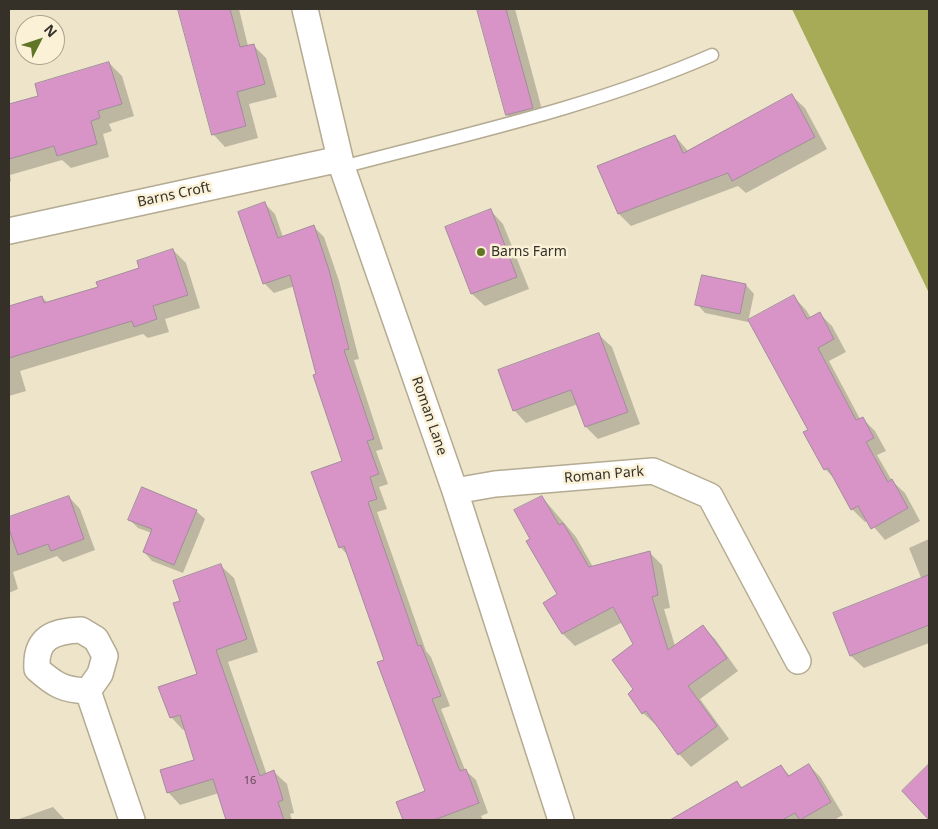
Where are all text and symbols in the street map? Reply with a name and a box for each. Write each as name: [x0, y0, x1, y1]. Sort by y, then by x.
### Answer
north arrow: [15, 15, 65, 65]
text: N: [40, 20, 62, 41]
street label: Barns Croft: [136, 179, 212, 211]
place label: Barns Farm: [491, 244, 567, 260]
marker: Barns Farm: [475, 246, 487, 258]
street label: Roman Lane: [408, 374, 450, 458]
street label: Roman Park: [563, 463, 645, 487]
house number: 16: [244, 774, 256, 788]

